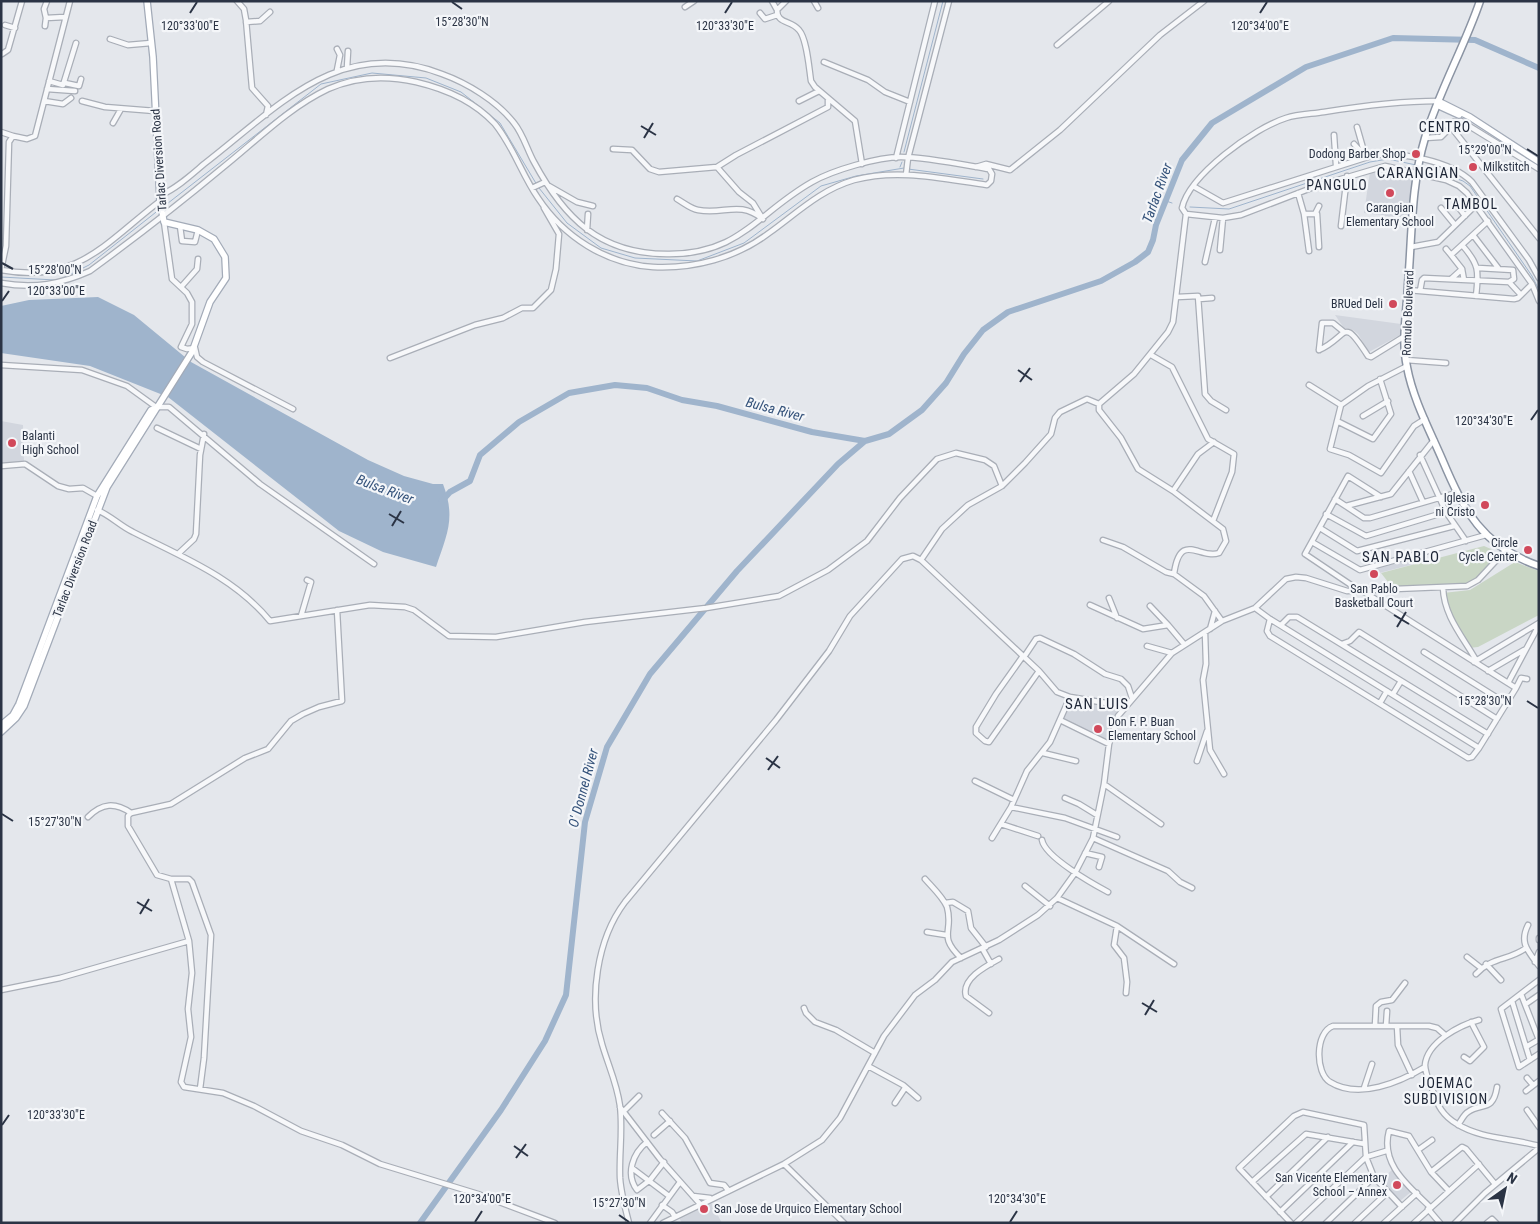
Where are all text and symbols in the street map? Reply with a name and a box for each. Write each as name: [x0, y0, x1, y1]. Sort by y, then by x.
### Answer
text: 15°28'30"N: [435, 15, 489, 29]
text: 120°33'00"E: [161, 19, 219, 33]
text: 120°33'30"E: [696, 19, 754, 33]
text: 120°34'00"E: [1231, 19, 1289, 33]
street label: Tarlac Diversion Road: [148, 108, 170, 212]
district label: CENTRO: [1419, 119, 1471, 135]
text: 15°29'00"N: [1458, 143, 1512, 157]
place label: Dodong Barber Shop: [1309, 147, 1406, 161]
marker: Dodong Barber Shop: [1410, 148, 1422, 160]
water label: Tarlac River: [1139, 160, 1176, 225]
place label: Milkstitch: [1483, 160, 1530, 174]
marker: Milkstitch: [1467, 161, 1479, 173]
district label: CARANGIAN: [1377, 164, 1459, 182]
district label: PANGULO: [1306, 177, 1368, 193]
marker: Carangian Elementary School: [1384, 187, 1396, 199]
district label: TAMBOL: [1444, 196, 1498, 212]
place label: Carangian Elementary School: [1346, 201, 1434, 229]
text: 15°28'00"N: [28, 263, 82, 277]
street label: Romulo Boulevard: [1400, 270, 1416, 356]
text: 120°33'00"E: [27, 284, 85, 298]
place label: BRUed Deli: [1331, 297, 1383, 311]
marker: BRUed Deli: [1387, 298, 1399, 310]
water label: Bulsa River: [744, 394, 807, 425]
text: 120°34'30"E: [1455, 414, 1513, 428]
place label: Balanti High School: [22, 429, 79, 457]
marker: Balanti High School: [6, 437, 18, 449]
water label: Bulsa River: [354, 471, 416, 507]
place label: Iglesia ni Cristo: [1436, 491, 1475, 519]
marker: Iglesia ni Cristo: [1479, 499, 1491, 511]
street label: Tarlac Diversion Road: [50, 519, 100, 619]
place label: Circle Cycle Center: [1459, 536, 1518, 564]
marker: Circle Cycle Center: [1522, 544, 1534, 556]
district label: SAN PABLO: [1362, 548, 1440, 566]
marker: San Pablo Basketball Court: [1368, 568, 1380, 580]
place label: San Pablo Basketball Court: [1335, 582, 1414, 610]
text: 15°28'30"N: [1458, 694, 1512, 708]
district label: SAN LUIS: [1065, 695, 1129, 713]
place label: Don F. P. Buan Elementary School: [1108, 715, 1196, 743]
marker: Don F. P. Buan Elementary School: [1092, 723, 1104, 735]
water label: O' Donnel River: [565, 746, 601, 829]
text: 15°27'30"N: [28, 815, 82, 829]
district label: JOEMAC SUBDIVISION: [1404, 1075, 1488, 1107]
text: 120°33'30"E: [27, 1108, 85, 1122]
north arrow: [1480, 1164, 1530, 1214]
text: N: [1504, 1169, 1520, 1187]
place label: San Vicente Elementary School – Annex: [1275, 1171, 1387, 1199]
marker: San Vicente Elementary School – Annex: [1391, 1179, 1403, 1191]
text: 120°34'00"E: [453, 1192, 511, 1206]
text: 120°34'30"E: [988, 1192, 1046, 1206]
text: 15°27'30"N: [592, 1196, 646, 1210]
place label: San Jose de Urquico Elementary School: [714, 1202, 902, 1216]
marker: San Jose de Urquico Elementary School: [698, 1203, 710, 1215]

